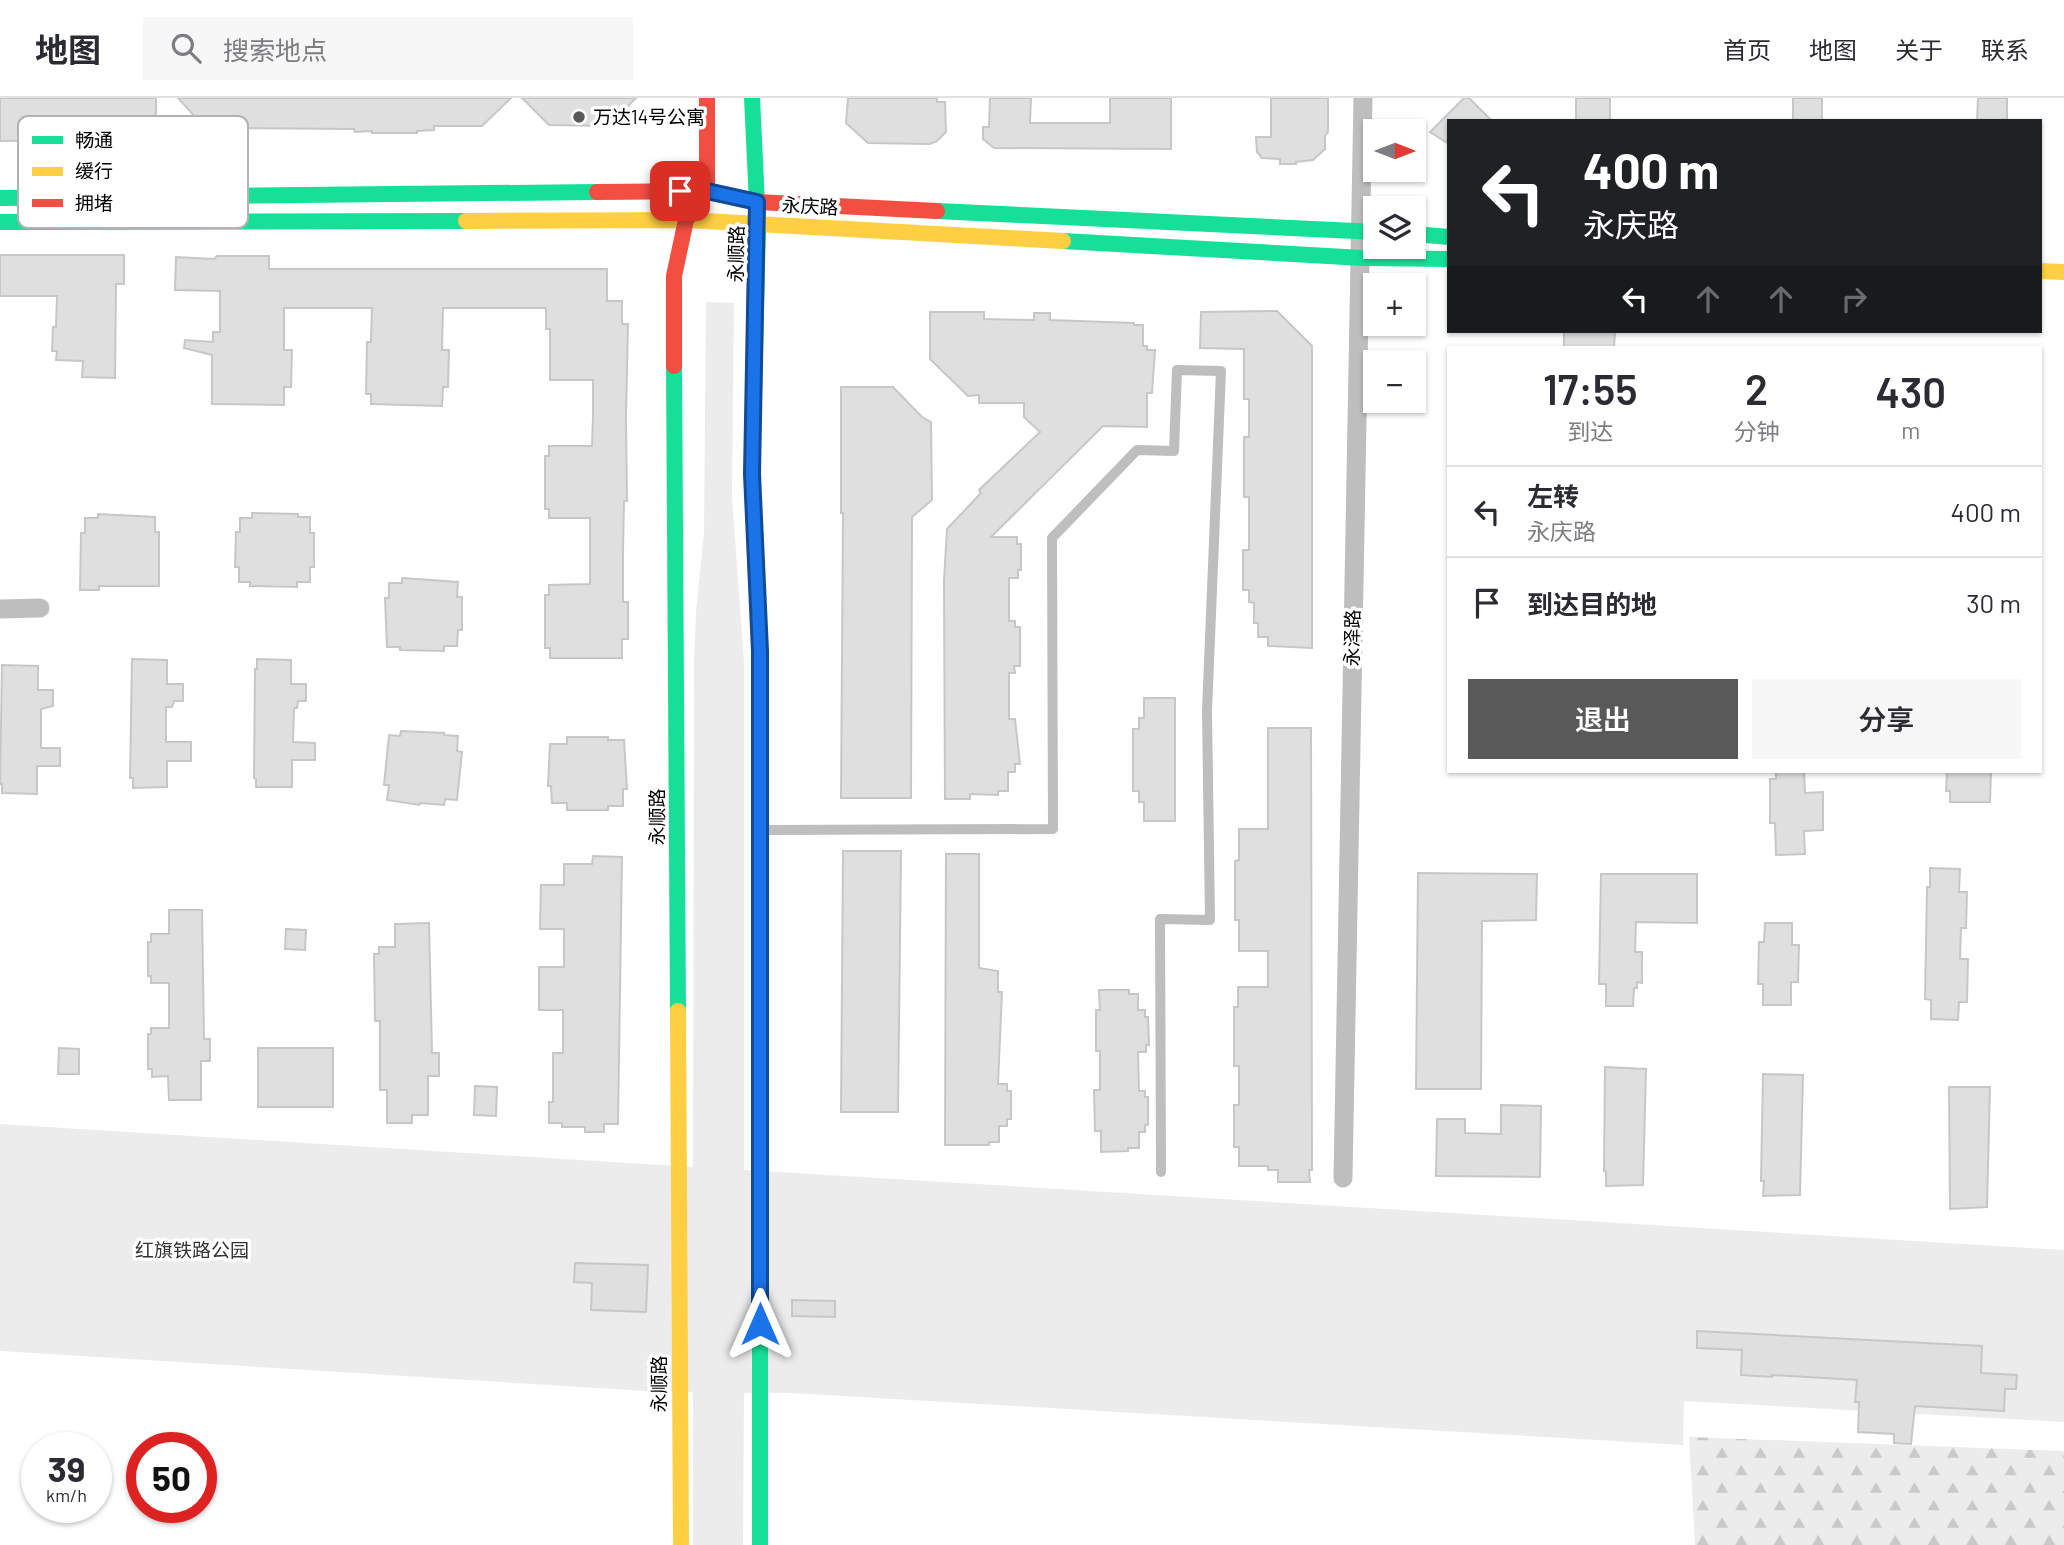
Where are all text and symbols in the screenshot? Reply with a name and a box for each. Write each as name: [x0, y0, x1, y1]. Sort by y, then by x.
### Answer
search box: [143, 17, 633, 80]
text: 地图: [35, 29, 101, 69]
icon: search: [167, 29, 205, 67]
text: 搜索地点: [223, 34, 327, 65]
text: 首页: [1723, 35, 1771, 64]
text: 地图: [1809, 35, 1857, 64]
text: 关于: [1895, 35, 1943, 64]
text: 联系: [1981, 35, 2029, 64]
place label: 万达14号公寓: [593, 105, 705, 128]
marker: 万达14号公寓: [571, 109, 587, 125]
legend: [18, 116, 248, 228]
north arrow: [1363, 119, 1426, 182]
map controls: [1363, 119, 1426, 413]
text: 畅通: [75, 128, 113, 151]
text: 400 m: [1583, 140, 1719, 199]
icon: left: [1468, 147, 1559, 238]
text: 缓行: [75, 159, 113, 182]
pin: [650, 161, 710, 221]
icon: arrive: [661, 172, 699, 210]
text: 拥堵: [75, 191, 113, 214]
street label: 永庆路: [781, 193, 839, 218]
button: layers: [1363, 196, 1426, 259]
text: 永庆路: [1583, 205, 1679, 243]
street label: 永顺路: [724, 225, 747, 283]
button: +: [1363, 273, 1426, 336]
icon: left: [1616, 280, 1654, 318]
icon: ahead: [1689, 280, 1727, 318]
icon: ahead: [1762, 280, 1800, 318]
icon: right: [1835, 280, 1873, 318]
button: −: [1363, 350, 1426, 413]
text: 17:55: [1543, 363, 1638, 413]
text: 2: [1745, 363, 1768, 413]
text: 430: [1875, 366, 1946, 416]
text: m: [1901, 416, 1920, 444]
text: 到达: [1567, 417, 1613, 445]
text: 分钟: [1734, 417, 1780, 445]
text: 左转: [1527, 480, 1579, 511]
icon: left: [1468, 493, 1506, 531]
text: 400 m: [1951, 496, 2021, 527]
text: 永庆路: [1527, 517, 1596, 545]
icon: arrive: [1468, 584, 1506, 622]
text: 30 m: [1966, 587, 2021, 618]
text: 到达目的地: [1527, 588, 1657, 619]
street label: 永泽路: [1340, 609, 1363, 667]
button: 退出: [1468, 679, 1738, 759]
button: 分享: [1752, 679, 2021, 759]
street label: 永顺路: [645, 788, 668, 846]
park label: 红旗铁路公园: [135, 1238, 249, 1261]
position arrow: [723, 1287, 797, 1361]
street label: 永顺路: [647, 1355, 670, 1413]
speed limit sign: 50: [126, 1432, 217, 1523]
text: 39: [48, 1447, 85, 1489]
text: km/h: [46, 1484, 87, 1506]

